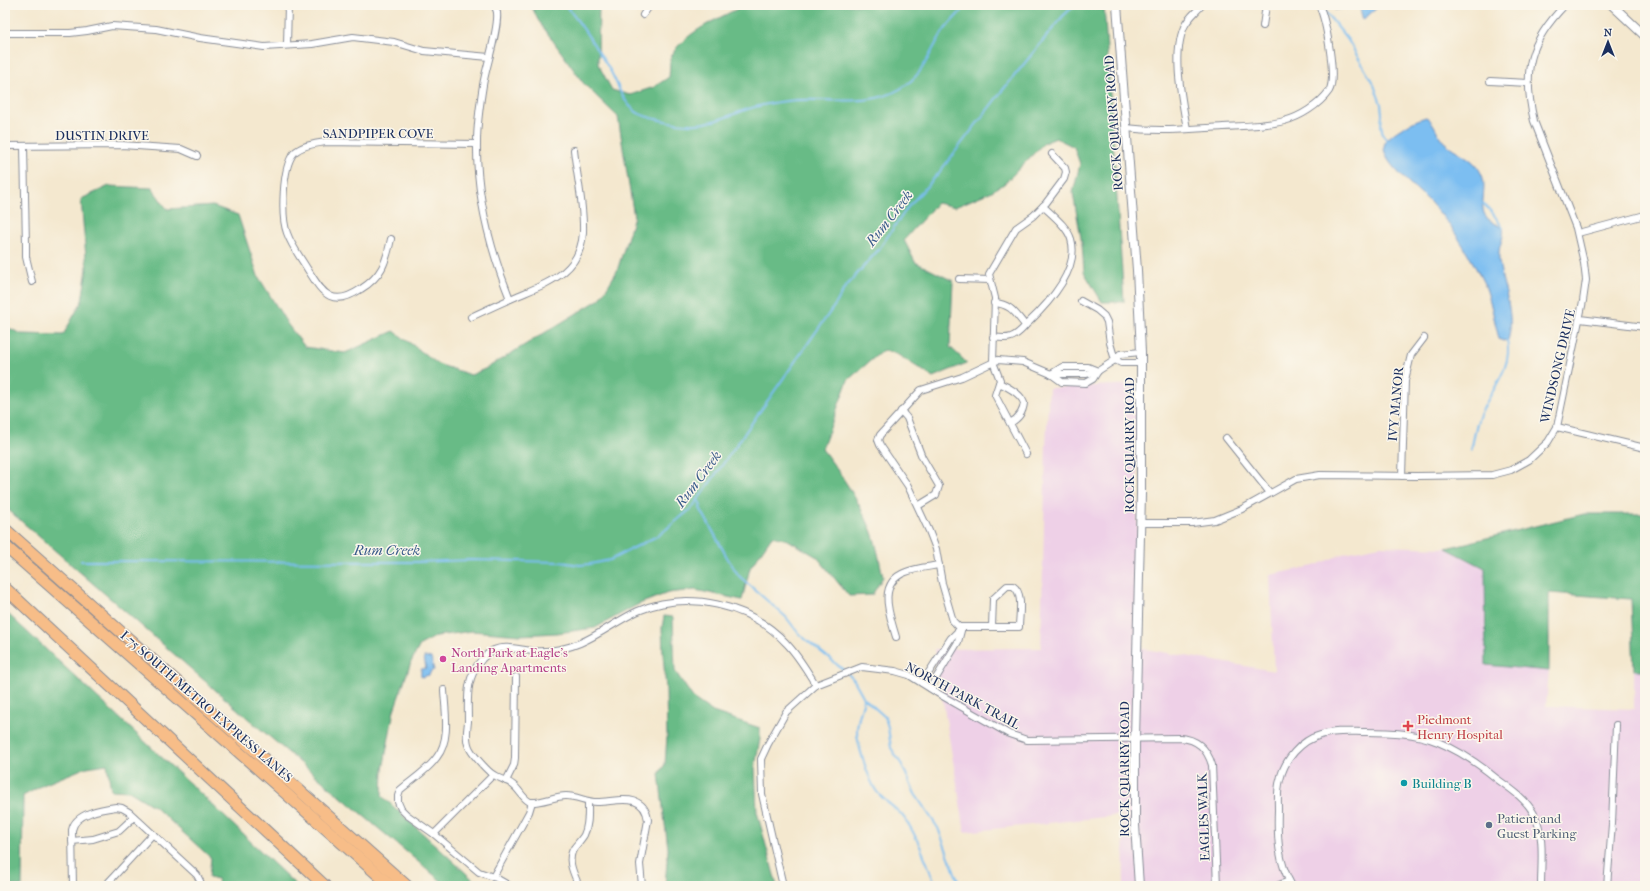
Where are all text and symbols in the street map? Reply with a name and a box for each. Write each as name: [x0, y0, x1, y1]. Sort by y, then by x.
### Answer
north arrow: [1588, 22, 1628, 62]
text: N: [1604, 26, 1613, 39]
street label: ROCK QUARRY ROAD: [1101, 55, 1126, 191]
street label: SANDPIPER COVE: [323, 126, 433, 141]
street label: DUSTIN DRIVE: [55, 128, 149, 143]
water label: Rum Creek: [862, 187, 917, 250]
street label: WINDSONG DRIVE: [1537, 307, 1578, 426]
street label: IVY MANOR: [1385, 365, 1406, 442]
street label: ROCK QUARRY ROAD: [1122, 377, 1137, 513]
water label: Rum Creek: [671, 448, 725, 512]
water label: Rum Creek: [353, 542, 420, 559]
street label: I-75 SOUTH METRO EXPRESS LANES: [118, 628, 296, 785]
place label: North Park at Eagle's Landing Apartments: [451, 645, 568, 675]
marker: North Park at Eagle's Landing Apartments: [438, 654, 448, 664]
street label: NORTH PARK TRAIL: [903, 659, 1023, 732]
street label: ROCK QUARRY ROAD: [1117, 701, 1132, 837]
place label: Piedmont Henry Hospital: [1417, 712, 1503, 742]
marker: Piedmont Henry Hospital: [1402, 720, 1414, 732]
street label: EAGLES WALK: [1194, 772, 1213, 861]
place label: Building B: [1412, 776, 1472, 791]
marker: Building B: [1399, 778, 1409, 788]
place label: Patient and Guest Parking: [1497, 811, 1577, 841]
marker: Patient and Guest Parking: [1484, 820, 1494, 830]

